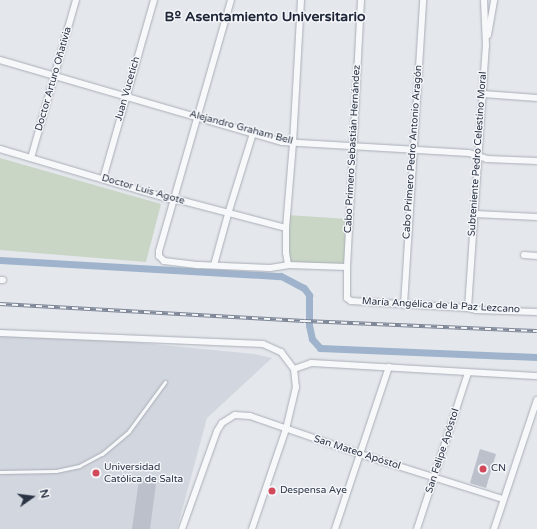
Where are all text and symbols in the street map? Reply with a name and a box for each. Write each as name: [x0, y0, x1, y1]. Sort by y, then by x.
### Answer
district label: Bº Asentamiento Universitario: [165, 9, 365, 25]
street label: Doctor Arturo Oñativia: [33, 26, 75, 132]
street label: Juan Vucetich: [113, 55, 143, 123]
street label: Cabo Primero Sebastián Hernández: [343, 65, 363, 233]
street label: Cabo Primero Pedro Antonio Aragón: [401, 65, 425, 239]
street label: Subteniente Pedro Celestino Moral: [466, 71, 490, 237]
street label: Alejandro Graham Bell: [188, 108, 294, 148]
street label: Doctor Luis Agote: [100, 172, 186, 208]
street label: María Angélica de la Paz Lezcano: [362, 296, 520, 316]
street label: San Felipe Apóstol: [424, 407, 462, 495]
street label: San Mateo Apóstol: [312, 433, 402, 473]
place label: Universidad Católica de Salta: [104, 461, 183, 484]
place label: CN: [491, 463, 506, 475]
marker: CN: [478, 464, 488, 474]
marker: Universidad Católica de Salta: [91, 468, 101, 478]
north arrow: [12, 477, 52, 517]
place label: Despensa Aye: [280, 485, 347, 497]
marker: Despensa Aye: [267, 486, 277, 496]
text: N: [37, 488, 52, 500]

